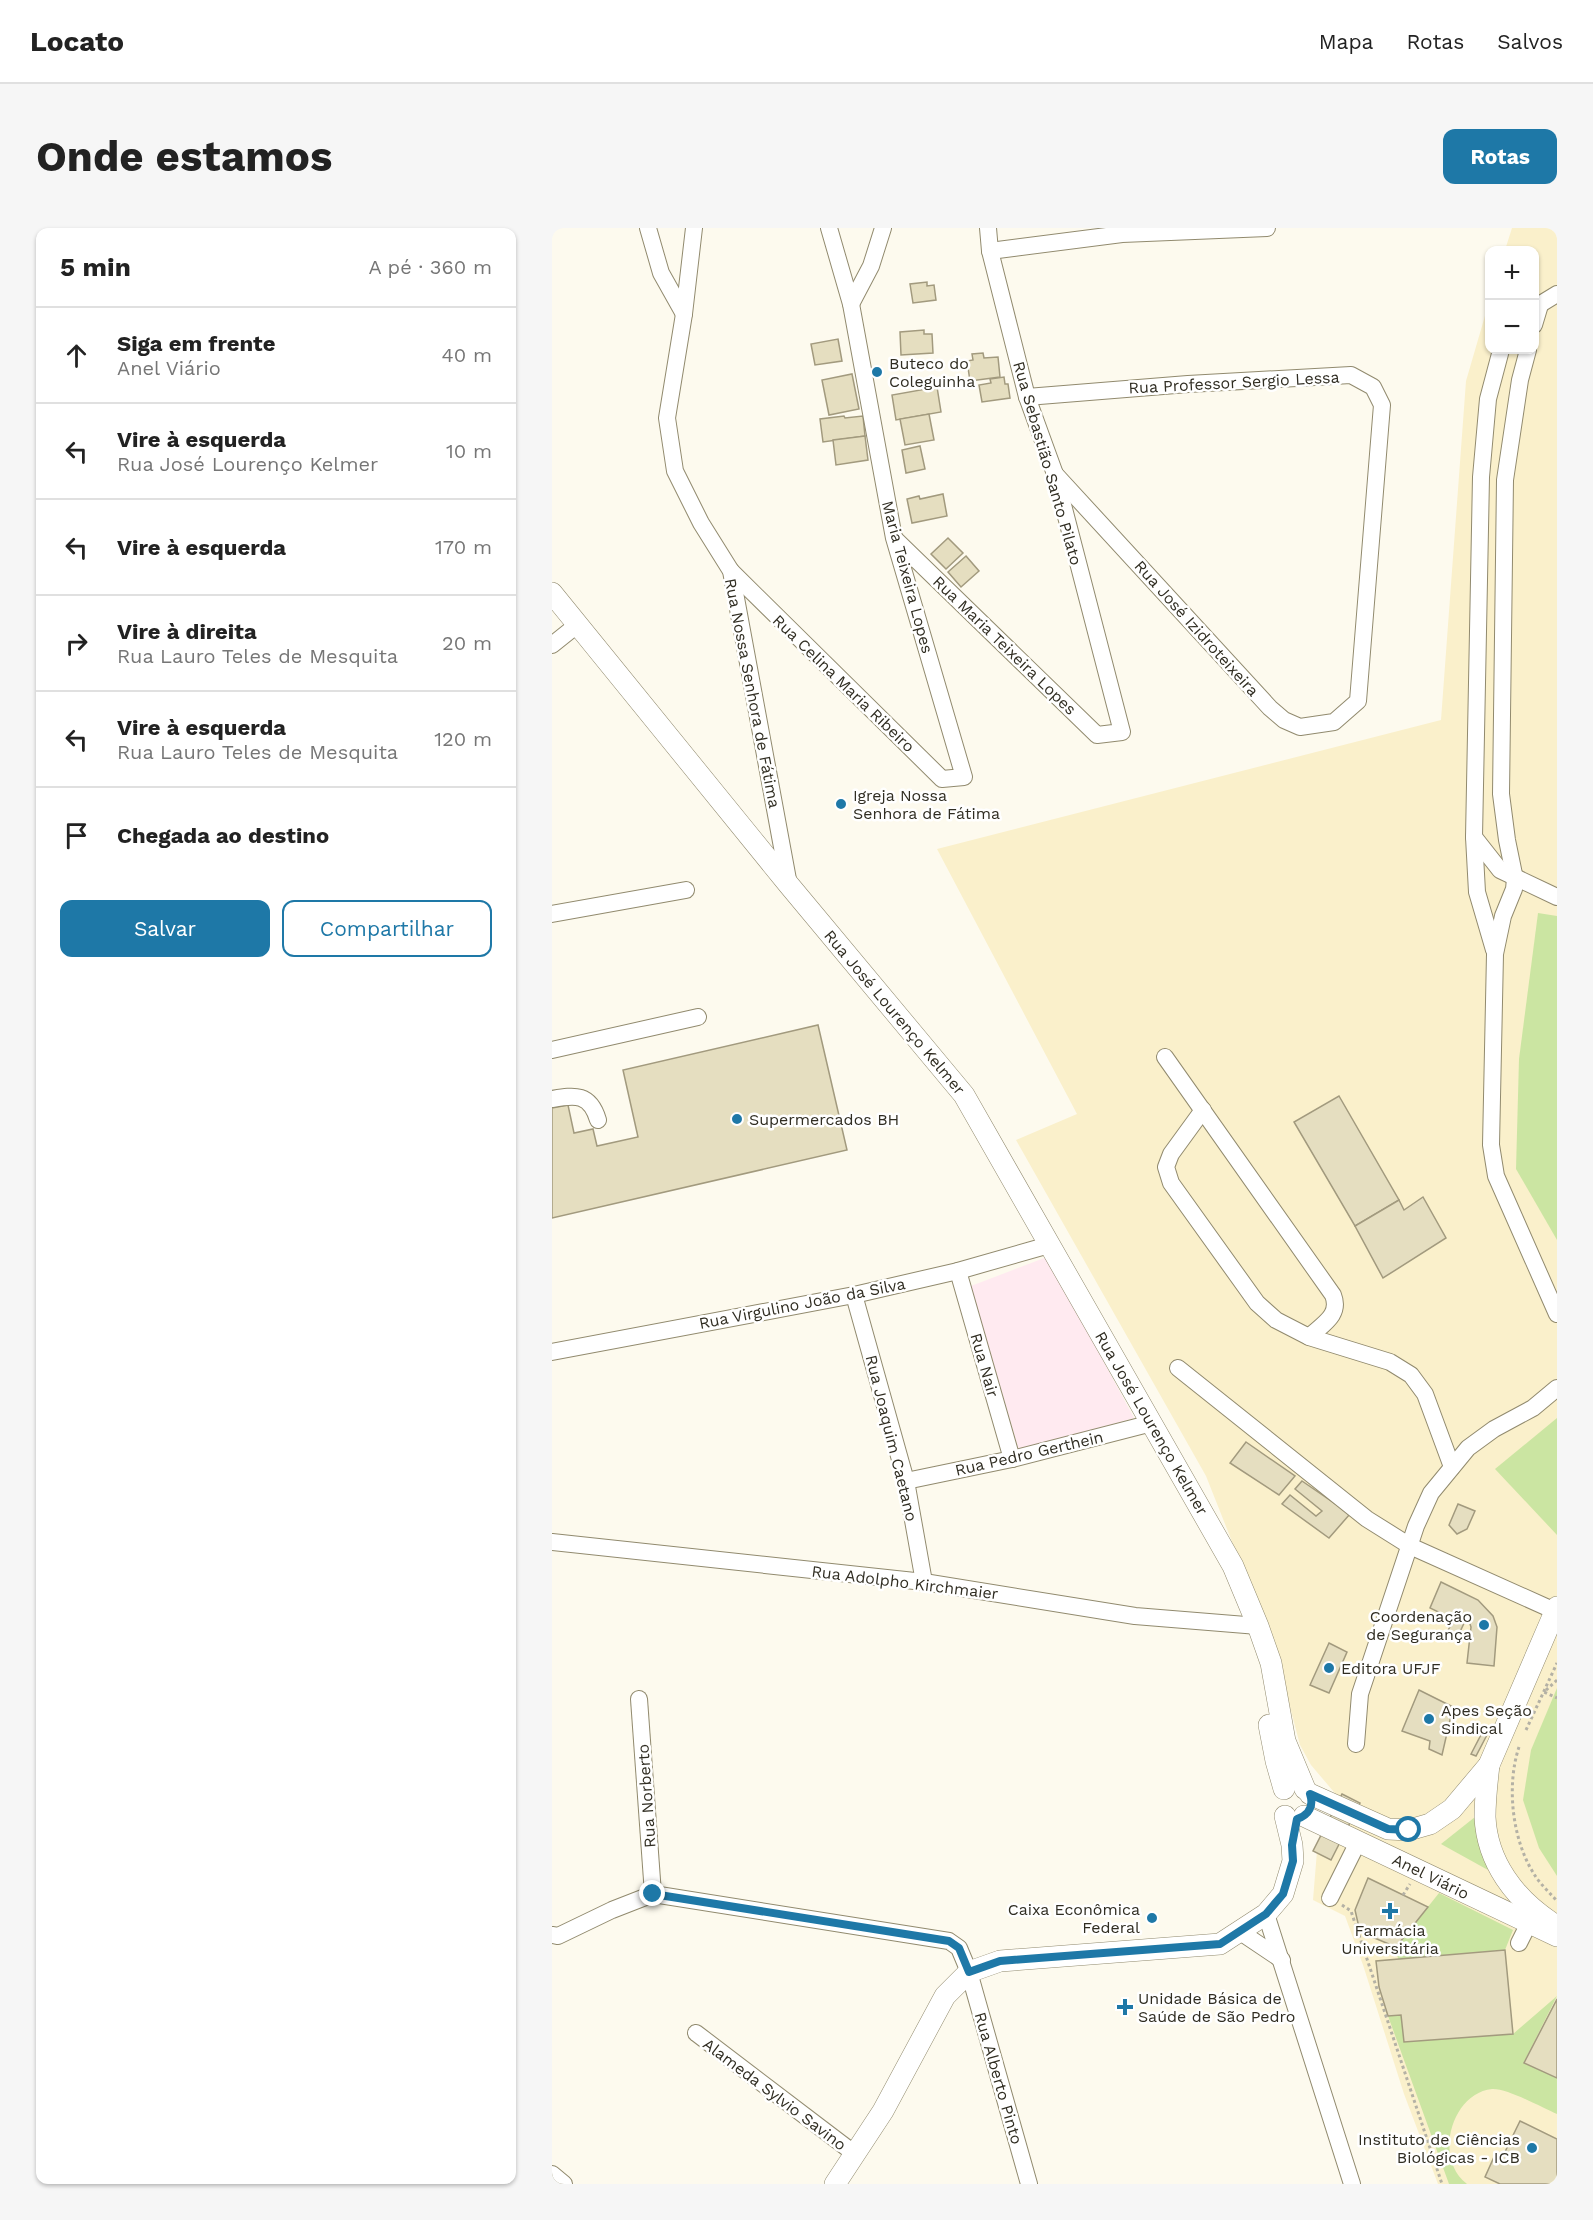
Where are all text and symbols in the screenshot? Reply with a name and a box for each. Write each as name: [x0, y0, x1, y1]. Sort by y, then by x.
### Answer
text: Locato: [30, 25, 124, 58]
text: Mapa: [1319, 29, 1373, 54]
text: Rotas: [1406, 29, 1464, 54]
text: Salvos: [1497, 29, 1563, 54]
button: Rotas: [1443, 129, 1557, 184]
text: Onde estamos: [36, 132, 332, 181]
map controls: [1485, 246, 1539, 354]
button: +: [1485, 246, 1539, 300]
text: 5 min: [60, 252, 131, 282]
text: A pé · 360 m: [368, 255, 492, 279]
button: −: [1485, 300, 1539, 354]
text: Siga em frente: [117, 331, 275, 356]
icon: ahead: [60, 339, 93, 372]
text: 40 m: [441, 343, 492, 367]
place label: Buteco do Coleguinha: [889, 354, 975, 391]
text: Anel Viário: [117, 356, 221, 380]
street label: Rua Sebastião Santo Pilato: [1009, 359, 1086, 567]
marker: Buteco do Coleguinha: [870, 365, 884, 379]
street label: Rua Professor Sergio Lessa: [1128, 367, 1340, 398]
text: Vire à esquerda: [117, 427, 286, 452]
icon: left: [60, 435, 93, 468]
text: 10 m: [446, 439, 492, 463]
text: Rua José Lourenço Kelmer: [117, 452, 378, 476]
street label: Maria Teixeira Lopes: [878, 499, 937, 656]
icon: left: [60, 531, 93, 564]
text: Vire à esquerda: [117, 535, 286, 560]
text: 170 m: [435, 535, 492, 559]
street label: Rua José Izidroteixeira: [1131, 557, 1263, 700]
street label: Rua Maria Teixeira Lopes: [929, 572, 1080, 719]
street label: Rua Nossa Senhora de Fátima: [721, 577, 784, 810]
street label: Rua Celina Maria Ribeiro: [769, 611, 918, 756]
text: Vire à direita: [117, 619, 257, 644]
icon: right: [60, 627, 93, 660]
text: 20 m: [442, 631, 492, 655]
text: Rua Lauro Teles de Mesquita: [117, 644, 398, 668]
text: Vire à esquerda: [117, 715, 286, 740]
icon: left: [60, 723, 93, 756]
text: 120 m: [434, 727, 492, 751]
text: Rua Lauro Teles de Mesquita: [117, 740, 398, 764]
place label: Igreja Nossa Senhora de Fátima: [853, 786, 1000, 823]
marker: Igreja Nossa Senhora de Fátima: [834, 797, 848, 811]
icon: arrive: [60, 819, 93, 852]
text: Chegada ao destino: [117, 823, 329, 848]
button: Salvar: [60, 900, 270, 957]
button: Compartilhar: [282, 900, 492, 957]
street label: Rua José Lourenço Kelmer: [820, 926, 969, 1099]
place label: Supermercados BH: [749, 1110, 899, 1129]
marker: Supermercados BH: [730, 1112, 744, 1126]
street label: Rua Virgulino João da Silva: [697, 1274, 907, 1333]
street label: Rua José Lourenço Kelmer: [1091, 1328, 1212, 1519]
street label: Rua Nair: [966, 1331, 1003, 1400]
street label: Rua Joaquim Caetano: [862, 1353, 921, 1523]
street label: Rua Pedro Gerthein: [953, 1427, 1105, 1480]
street label: Rua Adolpho Kirchmaier: [810, 1562, 1000, 1603]
place label: Coordenação de Segurança: [1366, 1607, 1472, 1644]
marker: Coordenação de Segurança: [1477, 1618, 1491, 1632]
place label: Editora UFJF: [1341, 1659, 1441, 1678]
marker: Editora UFJF: [1322, 1661, 1336, 1675]
place label: Apes Seção Sindical: [1441, 1701, 1532, 1738]
marker: Apes Seção Sindical: [1422, 1712, 1436, 1726]
street label: Rua Norberto: [633, 1744, 660, 1848]
route start: [1395, 1816, 1421, 1842]
street label: Anel Viário: [1389, 1850, 1472, 1903]
route end: [639, 1880, 665, 1906]
place label: Caixa Econômica Federal: [1008, 1900, 1140, 1937]
marker: Farmácia Universitária: [1383, 1904, 1397, 1918]
marker: Caixa Econômica Federal: [1145, 1911, 1159, 1925]
place label: Farmácia Universitária: [1341, 1921, 1439, 1958]
place label: Unidade Básica de Saúde de São Pedro: [1138, 1989, 1295, 2026]
marker: Unidade Básica de Saúde de São Pedro: [1116, 1998, 1134, 2016]
street label: Rua Alberto Pinto: [971, 2010, 1026, 2146]
street label: Alameda Sylvio Savino: [699, 2034, 850, 2154]
place label: Instituto de Ciências Biológicas - ICB: [1358, 2130, 1520, 2167]
marker: Instituto de Ciências Biológicas - ICB: [1525, 2141, 1539, 2155]

